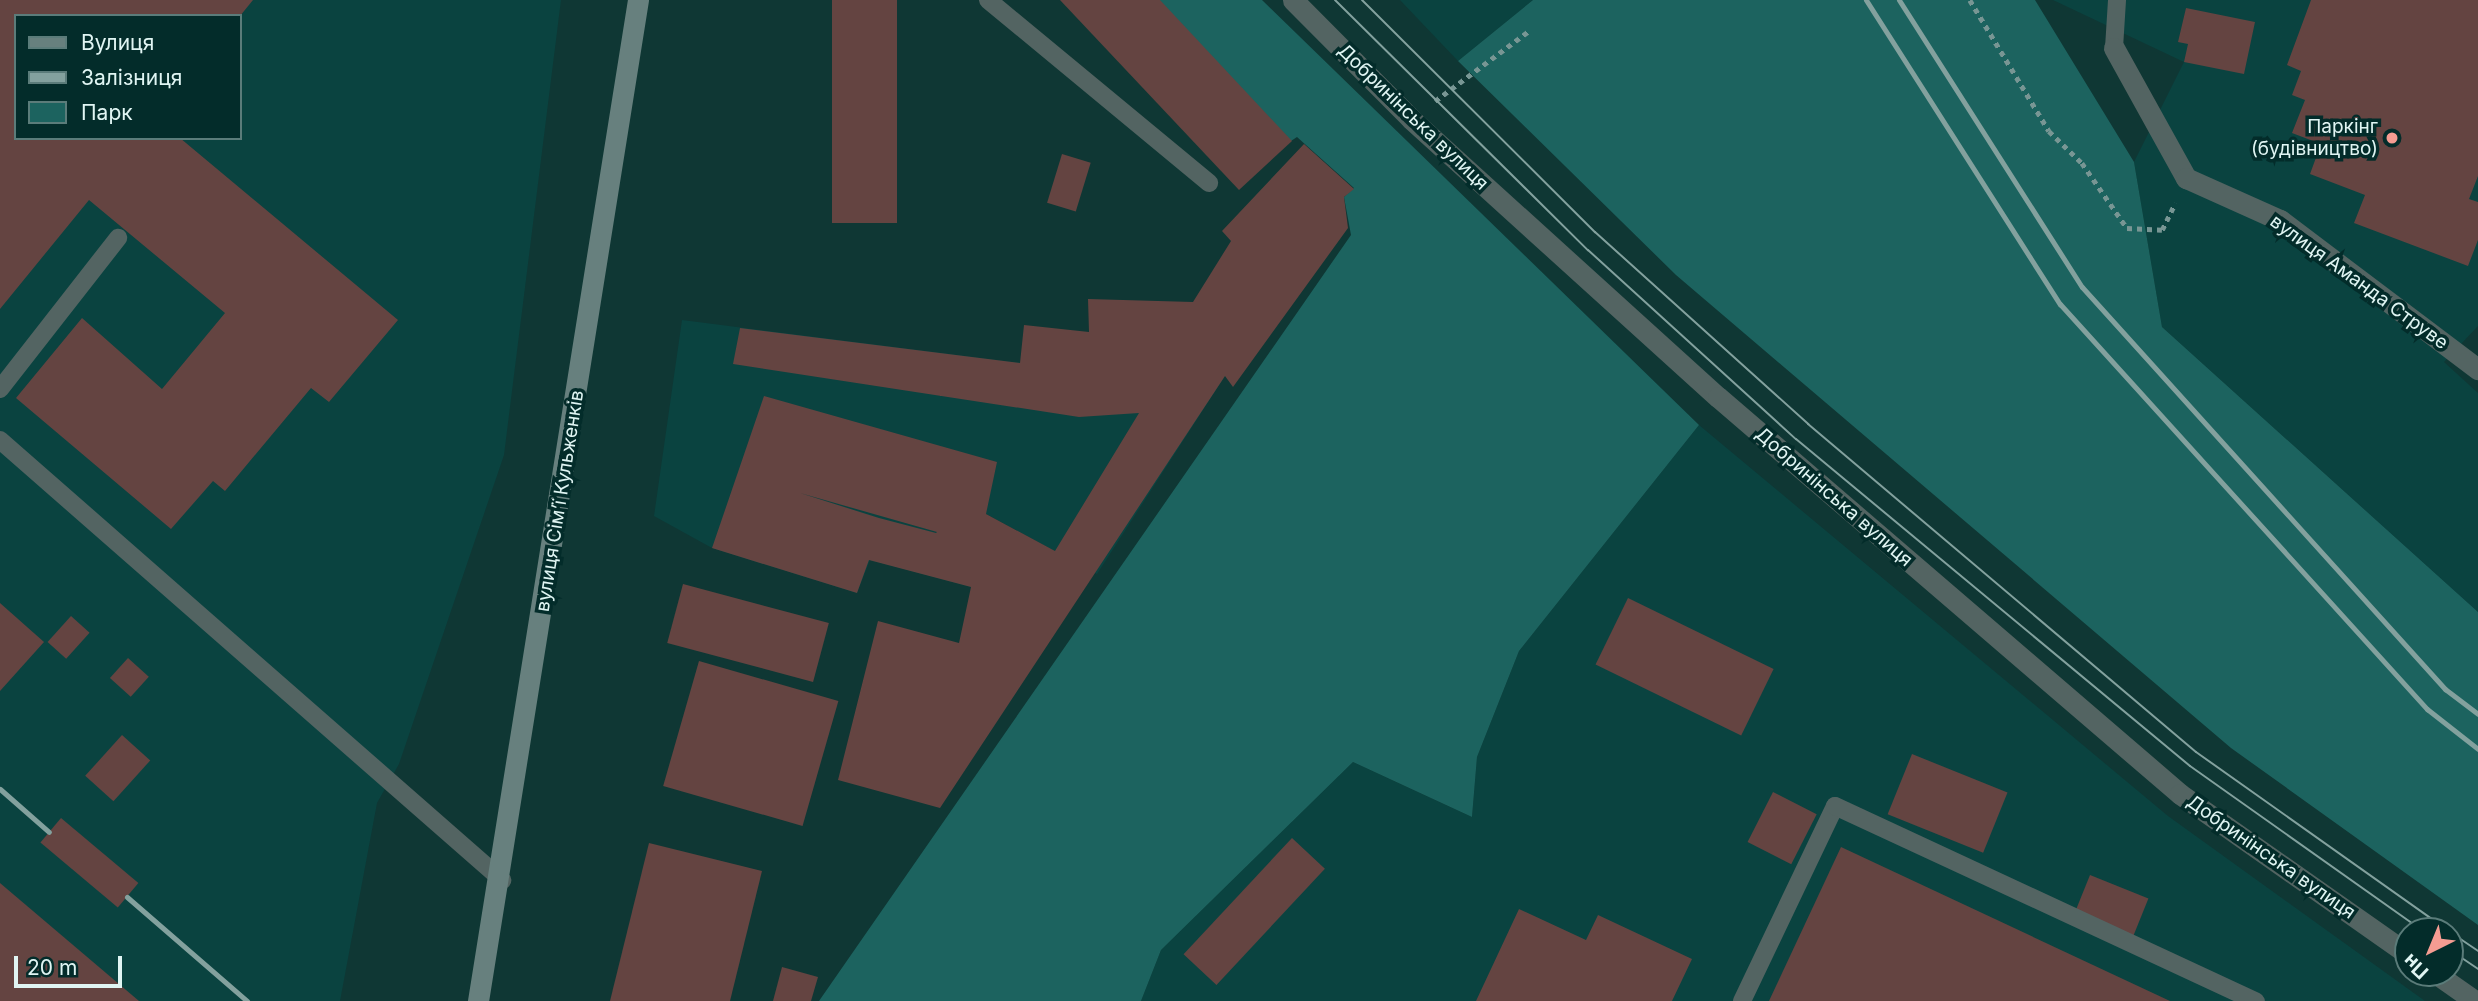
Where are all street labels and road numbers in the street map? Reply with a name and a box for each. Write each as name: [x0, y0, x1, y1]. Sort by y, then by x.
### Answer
street label: Добринінська вулиця: [1333, 39, 1493, 195]
street label: вулиця Аманда Струве: [2266, 210, 2452, 354]
street label: вулиця Сімʼї Кульженків: [531, 389, 589, 613]
street label: Добринінська вулиця: [1751, 423, 1917, 571]
street label: Добринінська вулиця: [2182, 790, 2360, 924]

